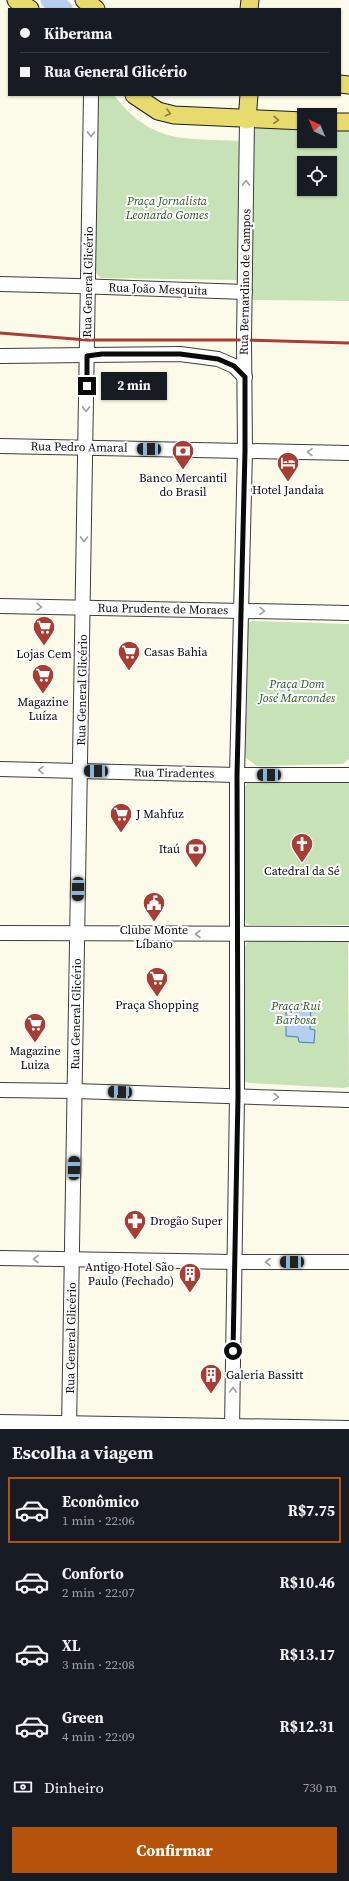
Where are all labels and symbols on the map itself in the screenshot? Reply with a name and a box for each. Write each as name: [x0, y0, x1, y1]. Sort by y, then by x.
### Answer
one-way arrow: [164, 108, 171, 117]
north arrow: [297, 108, 337, 148]
one-way arrow: [273, 116, 279, 125]
one-way arrow: [87, 131, 95, 137]
one-way arrow: [242, 180, 250, 186]
park label: Praça Jornalista Leonardo Gomes: [125, 193, 209, 223]
street label: Rua Bernardino de Campos: [236, 209, 254, 355]
street label: Rua General Glicério: [79, 226, 97, 338]
street label: Rua João Mesquita: [108, 279, 209, 299]
callout: 2 min: [101, 372, 167, 400]
route end: [78, 377, 96, 395]
one-way arrow: [82, 406, 90, 412]
street label: Rua Pedro Amaral: [30, 438, 128, 456]
bank icon: Banco Mercantil do Brasil: [170, 438, 196, 471]
car: [137, 443, 161, 455]
one-way arrow: [307, 448, 313, 457]
hotel icon: Hotel Jandaia: [275, 450, 301, 483]
place label: Banco Mercantil do Brasil: [139, 470, 227, 500]
place label: Hotel Jandaia: [252, 482, 325, 498]
one-way arrow: [80, 536, 88, 542]
street label: Rua Prudente de Moraes: [98, 600, 228, 618]
one-way arrow: [36, 603, 42, 611]
one-way arrow: [259, 607, 265, 615]
supermarket icon: Lojas Cem: [31, 614, 57, 647]
street label: Rua General Glicério: [73, 634, 91, 746]
supermarket icon: Casas Bahia: [116, 639, 142, 672]
place label: Casas Bahia: [144, 644, 208, 660]
place label: Lojas Cem: [16, 646, 72, 662]
supermarket icon: Magazine Luíza: [30, 662, 56, 695]
park label: Praça Dom José Marcondes: [257, 676, 336, 706]
place label: Magazine Luíza: [17, 694, 69, 724]
street label: Rua Tiradentes: [134, 764, 214, 782]
one-way arrow: [38, 765, 44, 774]
car: [84, 765, 108, 777]
car: [257, 769, 281, 781]
supermarket icon: J Mahfuz: [108, 801, 134, 834]
place label: J Mahfuz: [135, 806, 184, 822]
church icon: Catedral da Sé: [289, 831, 315, 864]
bank icon: Itaú: [183, 836, 209, 869]
place label: Itaú: [159, 841, 180, 857]
place label: Catedral da Sé: [264, 863, 340, 879]
car: [72, 877, 84, 901]
public building icon: Clube Monte Líbano: [141, 890, 167, 923]
place label: Clube Monte Líbano: [120, 922, 188, 952]
one-way arrow: [195, 930, 201, 938]
street label: Rua General Glicério: [67, 958, 85, 1070]
supermarket icon: Praça Shopping: [144, 965, 170, 998]
place label: Praça Shopping: [115, 997, 199, 1013]
park label: Praça Rui Barbosa: [270, 998, 321, 1028]
supermarket icon: Magazine Luiza: [22, 1011, 48, 1044]
place label: Magazine Luiza: [9, 1043, 61, 1073]
car: [108, 1086, 132, 1098]
one-way arrow: [273, 1093, 279, 1101]
car: [68, 1156, 80, 1180]
pharmacy icon: Drogão Super: [122, 1208, 148, 1241]
place label: Drogão Super: [150, 1213, 223, 1229]
one-way arrow: [33, 1254, 39, 1263]
car: [280, 1256, 304, 1268]
one-way arrow: [265, 1258, 271, 1266]
place label: Antigo Hotel São Paulo (Fechado): [85, 1259, 174, 1289]
building icon: Antigo Hotel São Paulo (Fechado): [177, 1261, 203, 1294]
street label: Rua General Glicério: [62, 1282, 80, 1394]
route start: [224, 1342, 242, 1360]
building icon: Galeria Bassitt: [198, 1362, 224, 1395]
place label: Galeria Bassitt: [226, 1367, 303, 1383]
one-way arrow: [228, 1387, 237, 1393]

